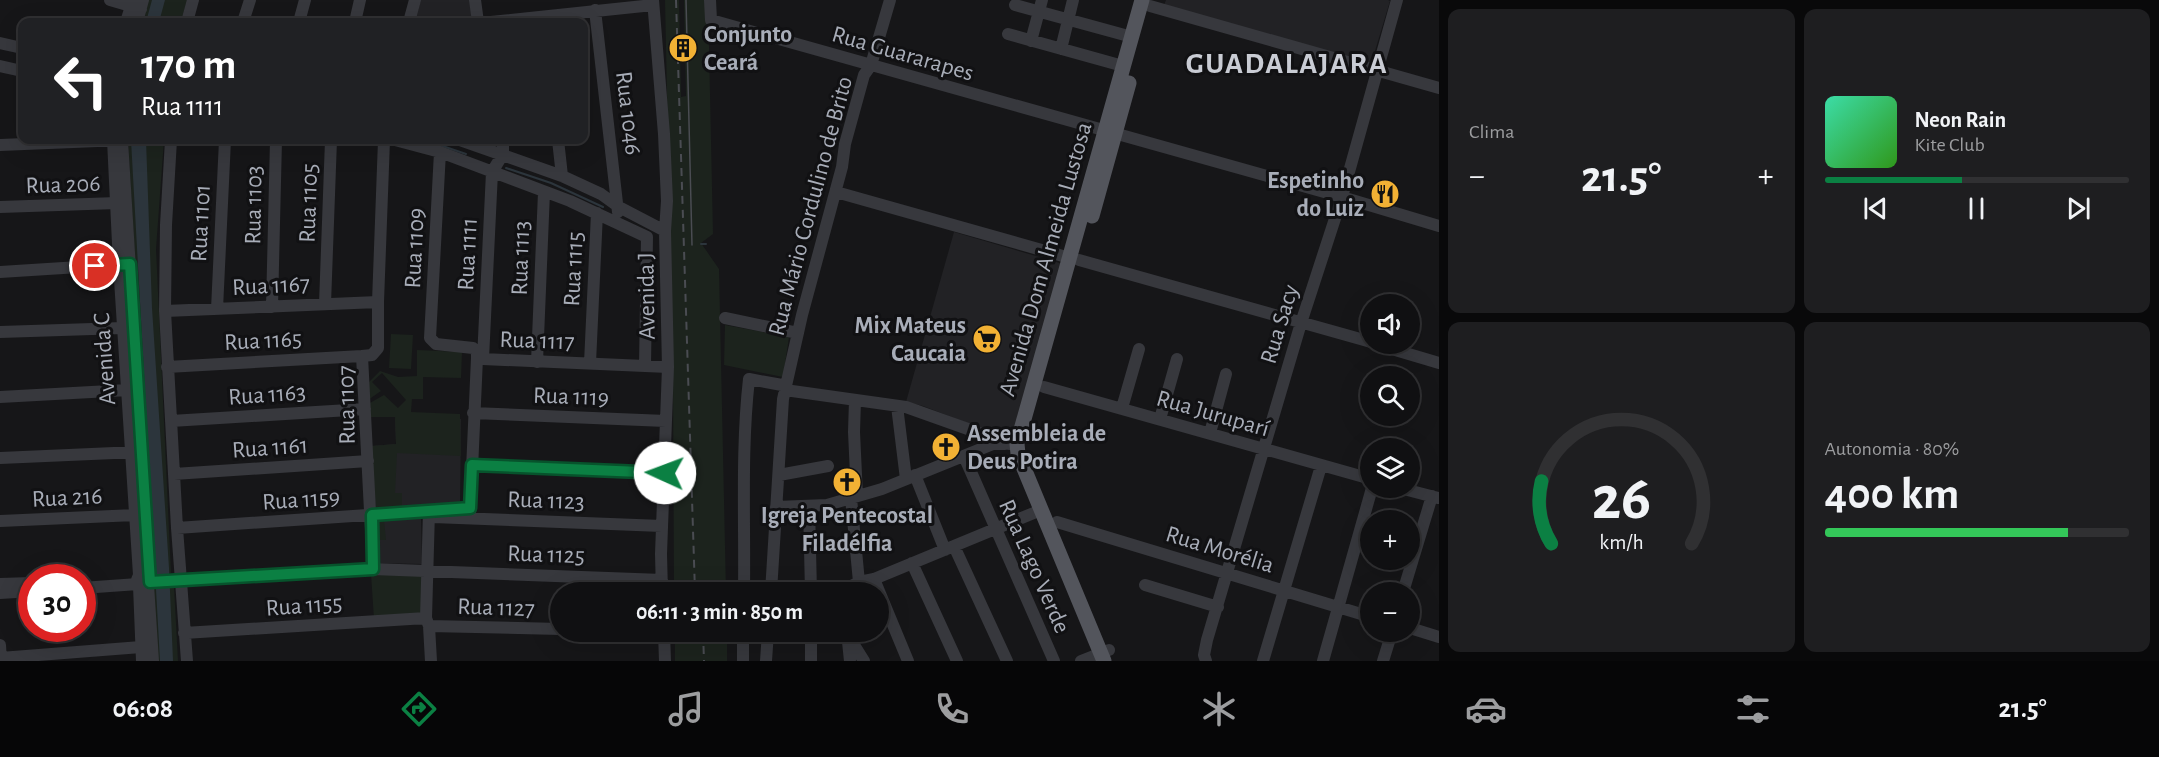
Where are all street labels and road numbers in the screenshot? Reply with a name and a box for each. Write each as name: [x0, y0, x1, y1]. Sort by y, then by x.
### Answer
street label: Rua Guararapes: [829, 22, 976, 86]
street label: Rua 1046: [611, 70, 645, 156]
street label: Rua Mário Cordulino de Brito: [765, 74, 857, 339]
street label: Avenida Dom Almeida Lustosa: [995, 120, 1097, 399]
street label: Rua 1105: [296, 163, 322, 243]
street label: Rua 1103: [241, 165, 267, 245]
street label: Rua 206: [25, 172, 101, 198]
street label: Rua 1101: [187, 184, 215, 262]
street label: Rua 1109: [401, 207, 429, 289]
street label: Rua 1111: [454, 217, 482, 291]
street label: Rua 1113: [508, 220, 534, 296]
street label: Rua 1115: [560, 231, 588, 307]
street label: Avenida J: [634, 252, 660, 340]
street label: Rua 1167: [232, 272, 311, 300]
street label: Rua Sacy: [1257, 282, 1303, 367]
street label: Avenida C: [90, 312, 120, 406]
street label: Rua 1165: [224, 327, 303, 355]
street label: Rua 1117: [499, 328, 575, 354]
street label: Rua 1107: [334, 365, 360, 445]
street label: Rua 1163: [227, 380, 307, 410]
street label: Rua 1119: [532, 384, 609, 410]
street label: Rua Juruparí: [1154, 386, 1272, 442]
street label: Rua 1161: [231, 433, 309, 463]
street label: Rua 216: [31, 484, 103, 512]
street label: Rua 1159: [261, 485, 341, 515]
street label: Rua 1123: [507, 488, 585, 514]
street label: Rua Lago Verde: [994, 496, 1074, 637]
street label: Rua Morélia: [1163, 522, 1277, 578]
street label: Rua 1125: [507, 542, 585, 568]
street label: Rua 1155: [265, 591, 343, 621]
street label: Rua 1127: [457, 595, 535, 621]

